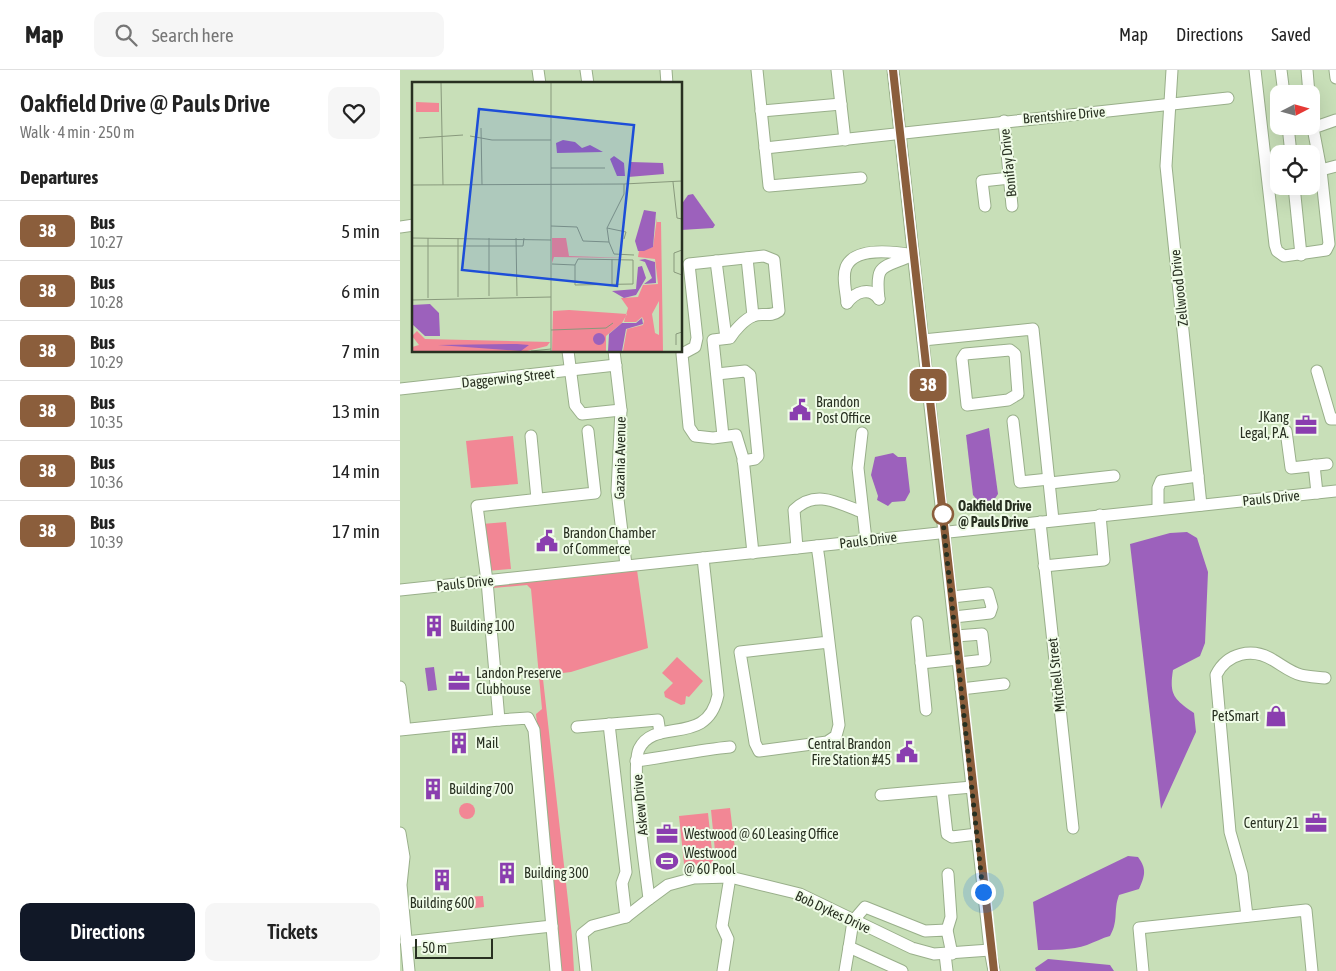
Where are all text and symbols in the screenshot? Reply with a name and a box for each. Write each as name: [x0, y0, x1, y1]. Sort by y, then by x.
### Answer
search box: [94, 12, 444, 57]
text: Map: [25, 21, 64, 48]
icon: search: [112, 21, 140, 49]
text: Search here: [152, 24, 234, 46]
text: Map: [1119, 24, 1148, 45]
text: Directions: [1176, 24, 1243, 45]
text: Saved: [1271, 24, 1311, 45]
inset map: [412, 82, 682, 352]
north arrow: [1270, 85, 1320, 135]
map controls: [1270, 85, 1320, 195]
button: heart: [328, 87, 380, 139]
text: Oakfield Drive @ Pauls Drive: [20, 90, 270, 117]
street label: Brentshire Drive: [1022, 103, 1106, 127]
text: Walk · 4 min · 250 m: [20, 123, 134, 141]
street label: Bonifay Drive: [996, 128, 1020, 198]
button: locate: [1270, 145, 1320, 195]
text: Departures: [20, 166, 98, 188]
text: Bus: [90, 211, 115, 233]
text: 38: [39, 220, 56, 241]
text: 5 min: [341, 220, 380, 242]
text: 10:27: [90, 233, 123, 251]
street label: Zellwood Drive: [1167, 249, 1191, 327]
text: Bus: [90, 271, 115, 293]
text: 38: [39, 280, 56, 301]
text: 6 min: [341, 280, 380, 302]
text: 10:28: [90, 293, 123, 311]
text: Bus: [90, 331, 115, 353]
text: 38: [39, 340, 56, 361]
text: 7 min: [341, 340, 380, 362]
text: 10:29: [90, 353, 123, 371]
street label: Daggerwing Street: [461, 365, 555, 391]
line badge: 38: [906, 369, 950, 401]
text: 38: [920, 374, 936, 395]
text: Bus: [90, 391, 115, 413]
place label: Brandon Post Office: [816, 394, 871, 426]
public building icon: Brandon Post Office: [787, 397, 813, 423]
text: 38: [39, 400, 56, 421]
text: 13 min: [332, 400, 380, 422]
place label: JKang Legal, P.A.: [1240, 409, 1289, 441]
office icon: JKang Legal, P.A.: [1293, 412, 1319, 438]
text: 10:35: [90, 413, 123, 431]
street label: Gazania Avenue: [611, 417, 629, 499]
text: Bus: [90, 451, 115, 473]
text: 38: [39, 460, 56, 481]
text: 14 min: [332, 460, 380, 482]
text: 10:36: [90, 473, 123, 491]
street label: Pauls Drive: [1242, 487, 1300, 509]
place label: Oakfield Drive @ Pauls Drive: [958, 498, 1032, 530]
marker: Oakfield Drive @ Pauls Drive: [932, 503, 954, 525]
text: Bus: [90, 511, 115, 533]
text: 38: [39, 520, 56, 541]
text: 17 min: [332, 520, 380, 542]
place label: Brandon Chamber of Commerce: [563, 525, 656, 557]
public building icon: Brandon Chamber of Commerce: [534, 528, 560, 554]
street label: Pauls Drive: [838, 529, 898, 551]
text: 10:39: [90, 533, 123, 551]
street label: Pauls Drive: [436, 572, 494, 594]
building icon: Building 100: [421, 613, 447, 639]
place label: Building 100: [450, 618, 515, 634]
street label: Mitchell Street: [1044, 637, 1068, 713]
place label: Landon Preserve Clubhouse: [476, 665, 561, 697]
office icon: Landon Preserve Clubhouse: [446, 668, 472, 694]
shop icon: PetSmart: [1263, 703, 1289, 729]
place label: PetSmart: [1211, 708, 1259, 724]
building icon: Mail: [446, 730, 472, 756]
place label: Mail: [476, 735, 499, 751]
place label: Central Brandon Fire Station #45: [808, 736, 891, 768]
public building icon: Central Brandon Fire Station #45: [894, 739, 920, 765]
street label: Askew Drive: [629, 774, 651, 836]
building icon: Building 700: [420, 776, 446, 802]
place label: Building 700: [449, 781, 514, 797]
office icon: Century 21: [1303, 810, 1329, 836]
place label: Century 21: [1244, 815, 1299, 831]
office icon: Westwood @ 60 Leasing Office: [654, 821, 680, 847]
place label: Westwood @ 60 Leasing Office: [684, 826, 839, 842]
place label: Westwood @ 60 Pool: [684, 845, 737, 877]
sports icon: Westwood @ 60 Pool: [654, 848, 680, 874]
building icon: Building 300: [494, 860, 520, 886]
place label: Building 300: [524, 865, 589, 881]
building icon: Building 600: [429, 867, 455, 893]
your location: [971, 880, 996, 905]
street label: Bob Dykes Drive: [793, 887, 873, 937]
place label: Building 600: [410, 895, 475, 911]
button: Directions: [20, 903, 195, 961]
button: Tickets: [205, 903, 380, 961]
scale bar: [415, 936, 492, 959]
text: 50 m: [422, 940, 447, 956]

